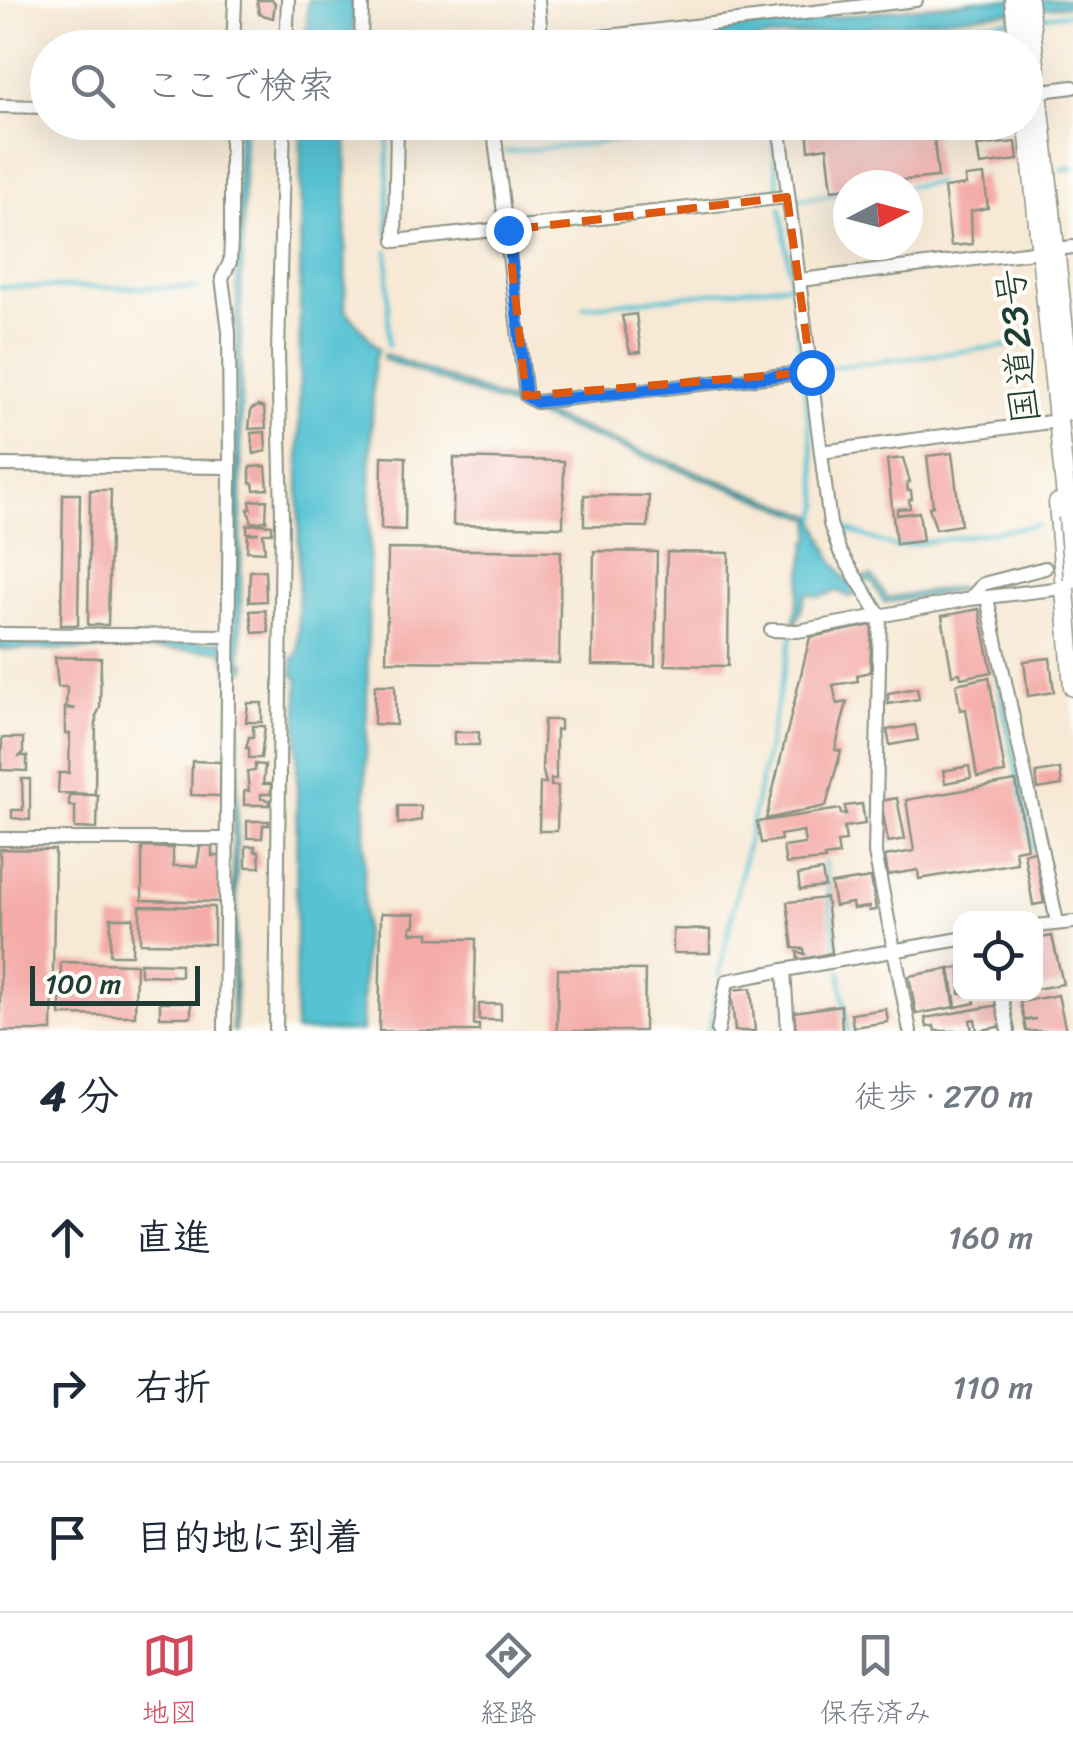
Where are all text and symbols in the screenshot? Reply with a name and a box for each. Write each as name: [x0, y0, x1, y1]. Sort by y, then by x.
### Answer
search box: [30, 30, 1043, 140]
text: ここで検索: [145, 52, 335, 119]
icon: search: [65, 58, 120, 113]
north arrow: [833, 170, 923, 260]
route end: [486, 208, 532, 254]
street label: 国道23号: [976, 265, 1060, 427]
route start: [789, 350, 835, 396]
map controls: [953, 911, 1043, 1001]
button: locate: [953, 911, 1043, 1001]
text: 100 m: [45, 959, 121, 1008]
scale bar: [30, 961, 200, 1006]
text: 4 分: [40, 1059, 119, 1133]
text: 徒歩 · 270 m: [854, 1068, 1033, 1125]
text: 直進: [135, 1204, 211, 1271]
text: 160 m: [948, 1209, 1033, 1266]
icon: ahead: [40, 1210, 95, 1265]
text: 右折: [135, 1354, 211, 1421]
text: 110 m: [952, 1359, 1033, 1416]
icon: right: [40, 1360, 95, 1415]
text: 目的地に到着: [135, 1504, 363, 1571]
icon: arrive: [40, 1510, 95, 1565]
tab: 地図: [141, 1628, 198, 1737]
tab: 経路: [480, 1628, 537, 1737]
tab: 保存済み: [819, 1628, 932, 1737]

